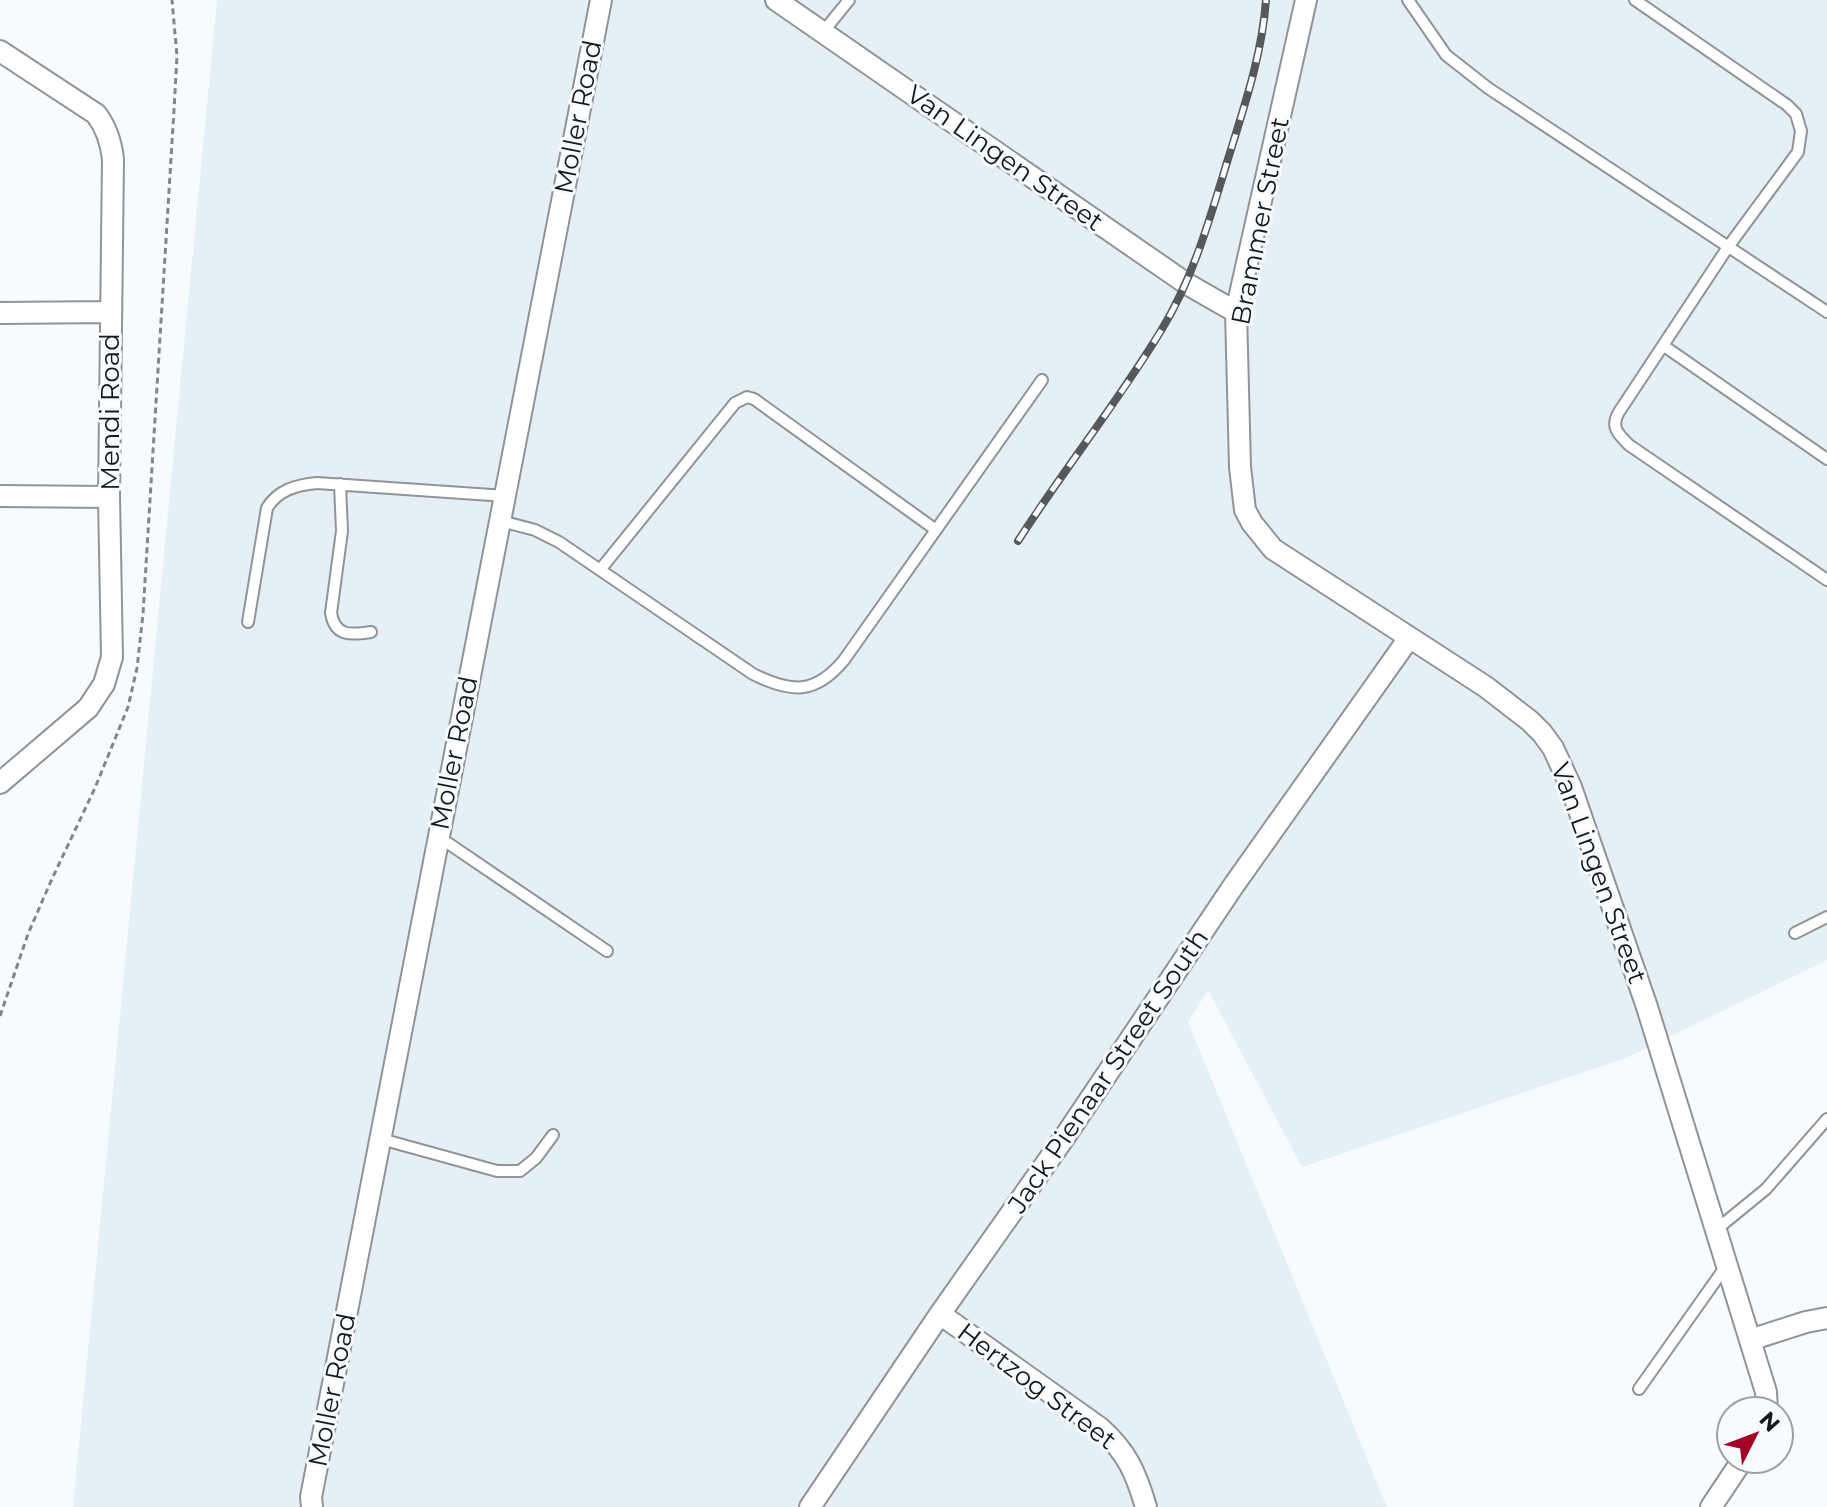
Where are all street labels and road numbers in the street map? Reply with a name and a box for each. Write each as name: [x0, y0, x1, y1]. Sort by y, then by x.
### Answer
street label: Moller Road: [547, 37, 609, 197]
street label: Van Lingen Street: [900, 78, 1110, 238]
street label: Brammer Street: [1224, 114, 1296, 328]
street label: Mendi Road: [94, 333, 126, 491]
street label: Moller Road: [423, 673, 485, 833]
street label: Van Lingen Street: [1544, 758, 1654, 988]
street label: Jack Pienaar Street South: [1000, 923, 1215, 1220]
street label: Moller Road: [301, 1310, 363, 1470]
street label: Hertzog Street: [951, 1316, 1123, 1456]

